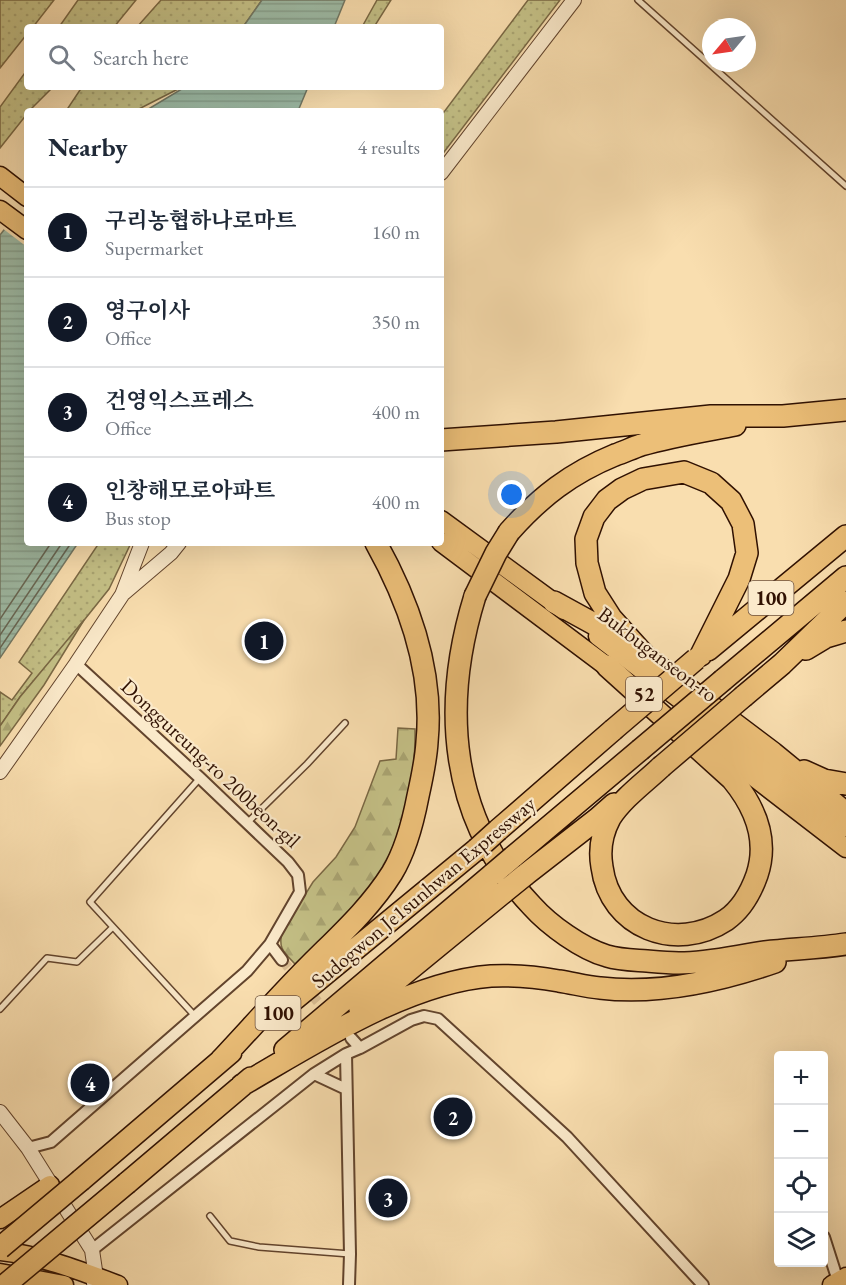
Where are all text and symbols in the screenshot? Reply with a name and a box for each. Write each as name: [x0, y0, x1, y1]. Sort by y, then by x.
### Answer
north arrow: [702, 18, 756, 72]
search box: [24, 24, 444, 90]
icon: search: [45, 41, 78, 74]
text: Search here: [93, 43, 188, 72]
text: Nearby: [48, 130, 128, 164]
text: 4 results: [357, 134, 420, 160]
text: 구리농협하나로마트: [105, 206, 296, 235]
text: 1: [62, 219, 73, 245]
text: 160 m: [372, 219, 420, 245]
text: Supermarket: [105, 235, 203, 261]
text: 영구이사: [105, 296, 190, 325]
text: 2: [62, 309, 73, 335]
text: 350 m: [372, 309, 420, 335]
text: Office: [105, 325, 151, 351]
text: 건영익스프레스: [105, 386, 254, 415]
text: 3: [62, 399, 73, 425]
text: 400 m: [372, 399, 420, 425]
text: Office: [105, 415, 151, 441]
text: 인창해모로아파트: [105, 476, 275, 505]
your location: [497, 480, 526, 509]
text: 4: [62, 489, 73, 515]
text: 400 m: [372, 489, 420, 515]
text: Bus stop: [105, 505, 171, 531]
road number: 100: [748, 581, 794, 615]
street label: Bukbuganseon-ro: [593, 600, 723, 708]
pin: 1: [244, 618, 284, 664]
street label: Donggureung-ro 200beon-gil: [115, 673, 307, 853]
road number: 52: [626, 677, 662, 711]
street label: Sudogwon Je1sunhwan Expressway: [305, 790, 541, 994]
road number: 100: [256, 996, 300, 1030]
map controls: [774, 1051, 828, 1267]
button: +: [774, 1051, 828, 1105]
pin: 4: [70, 1060, 110, 1106]
pin: 2: [434, 1094, 472, 1140]
button: −: [774, 1105, 828, 1159]
button: locate: [774, 1159, 828, 1213]
pin: 3: [368, 1176, 408, 1220]
button: layers: [774, 1213, 828, 1267]

